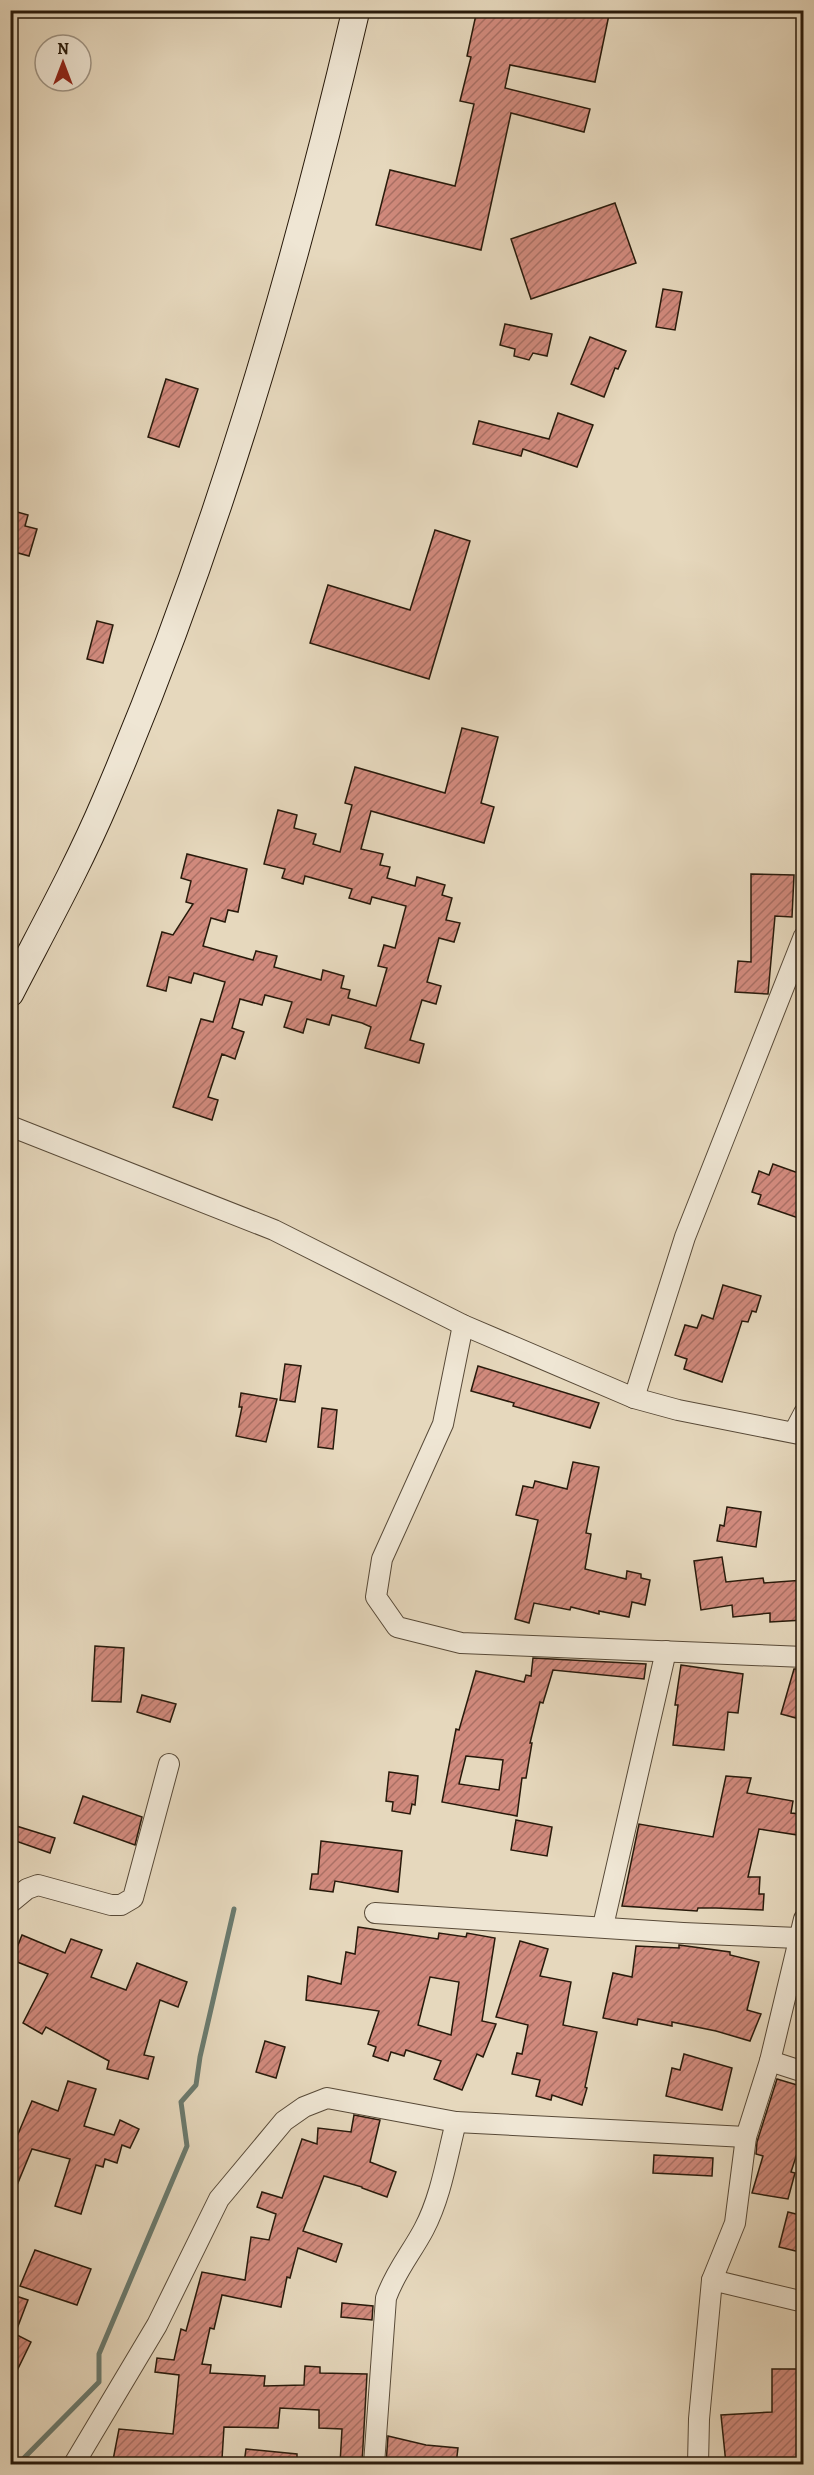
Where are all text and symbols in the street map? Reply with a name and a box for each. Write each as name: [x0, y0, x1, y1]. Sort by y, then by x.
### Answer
north arrow: [33, 33, 93, 93]
text: N: [57, 38, 69, 60]

